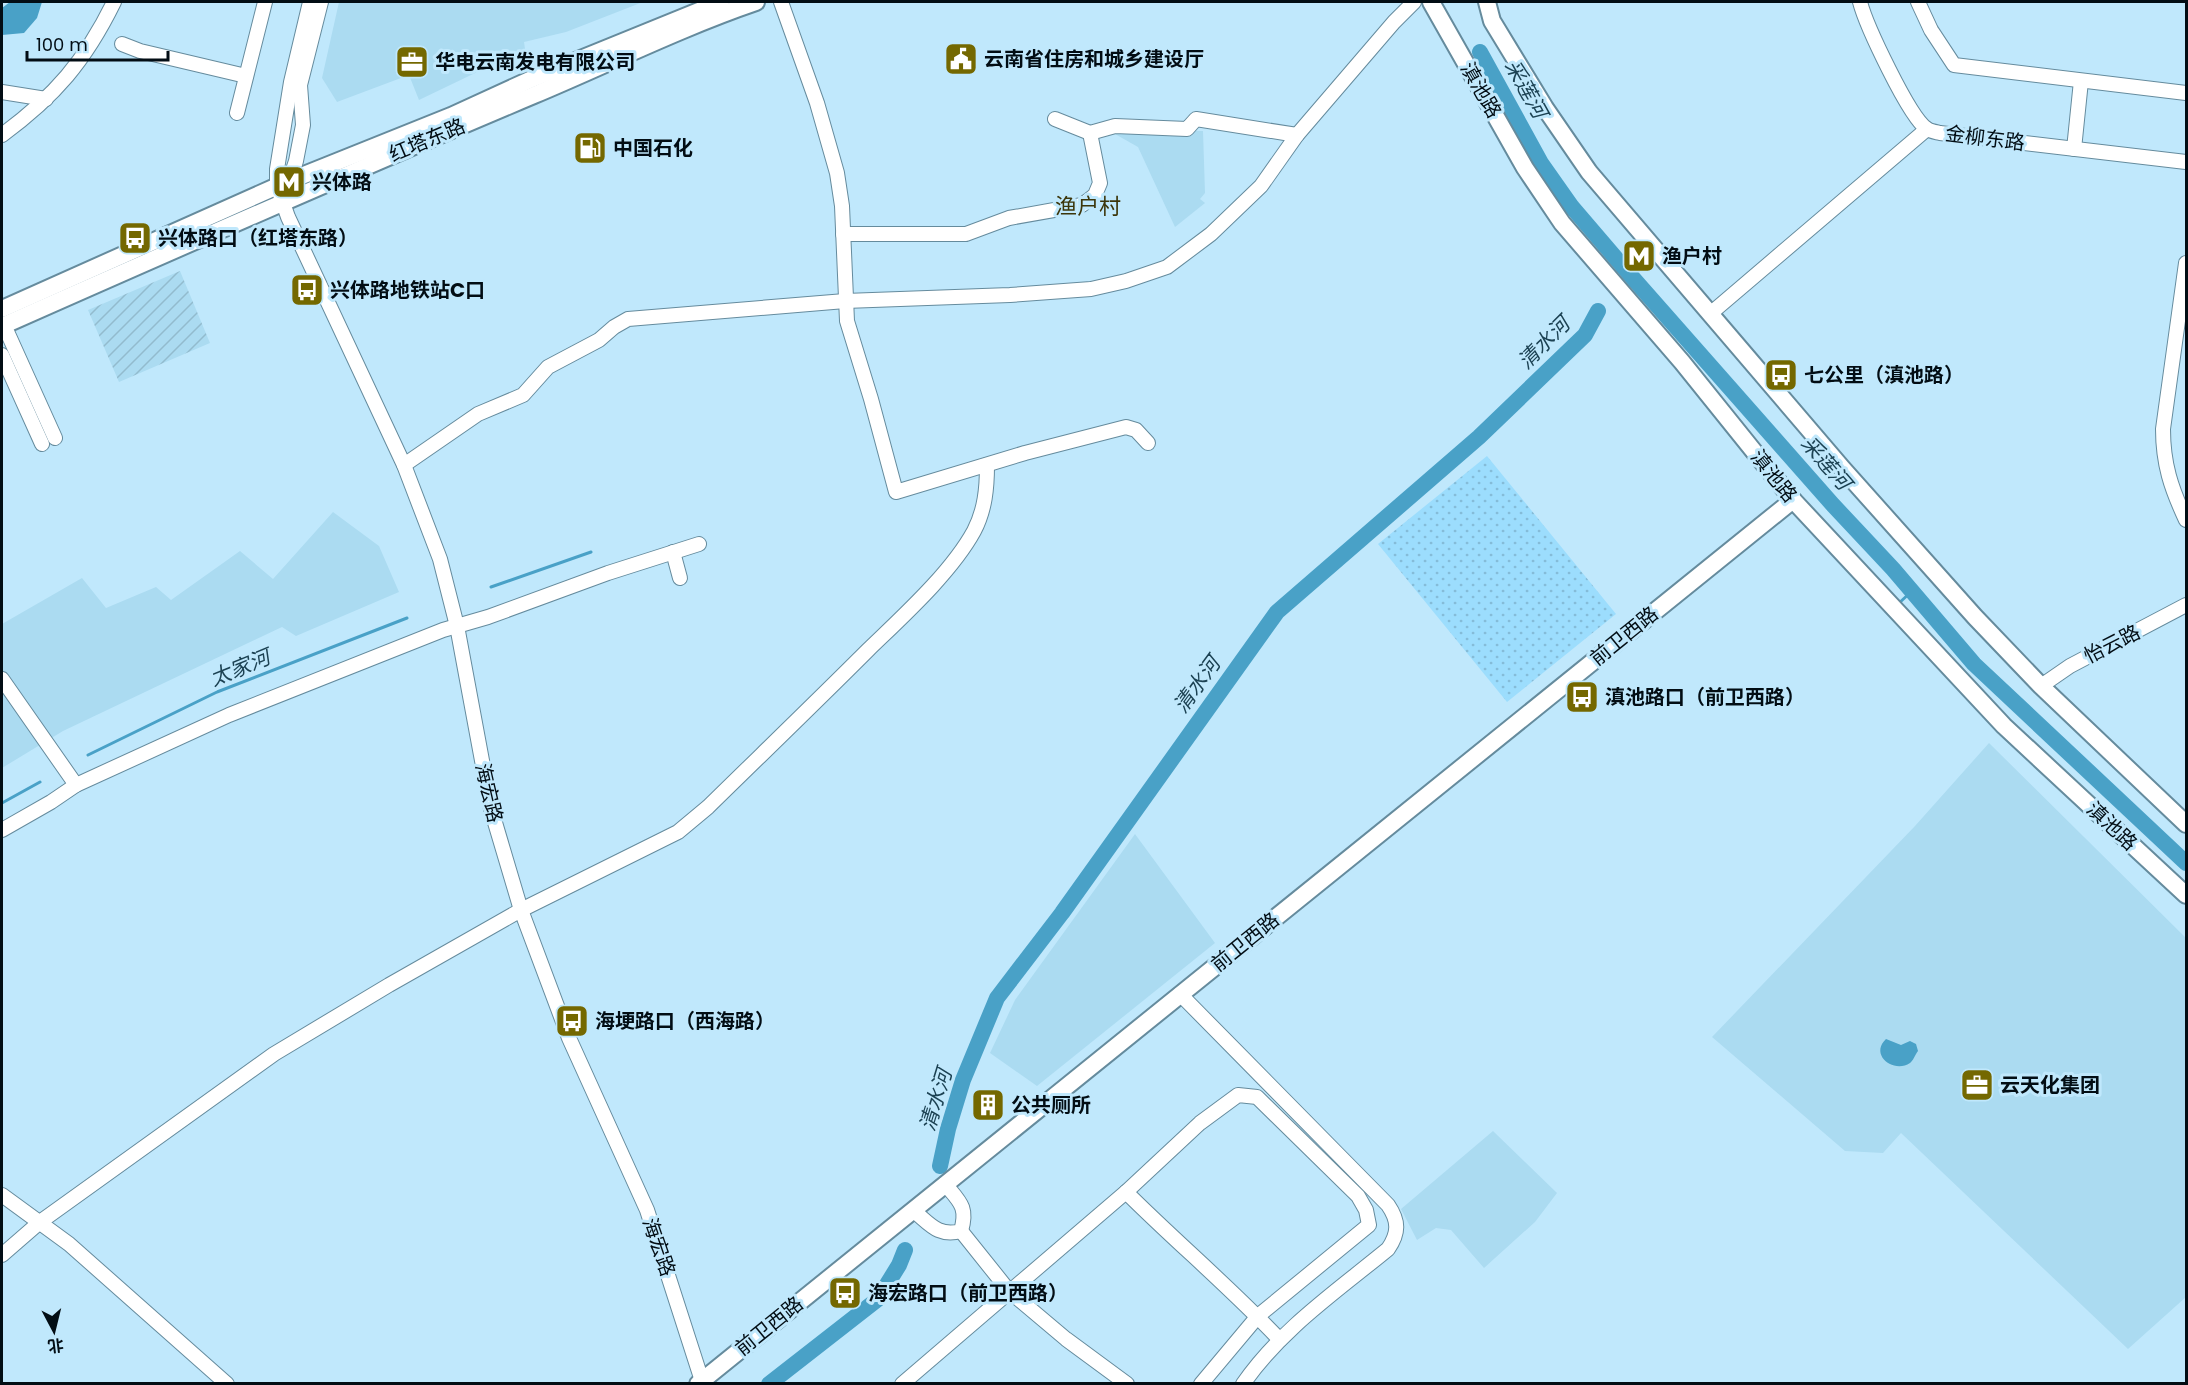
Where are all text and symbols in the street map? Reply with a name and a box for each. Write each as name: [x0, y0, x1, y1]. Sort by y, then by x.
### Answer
scale bar: [27, 24, 168, 62]
text: 100 m: [36, 32, 88, 57]
public building icon: 云南省住房和城乡建设厅: [943, 41, 979, 77]
office icon: 华电云南发电有限公司: [394, 44, 430, 80]
place label: 云南省住房和城乡建设厅: [984, 45, 1204, 73]
place label: 华电云南发电有限公司: [435, 48, 635, 76]
water label: 采莲河: [1498, 54, 1556, 127]
street label: 滇池路: [1454, 57, 1508, 123]
street label: 红塔东路: [385, 111, 469, 169]
street label: 金柳东路: [1944, 119, 2026, 157]
fuel station icon: 中国石化: [572, 130, 608, 166]
place label: 中国石化: [613, 134, 693, 162]
metro station icon: 兴体路: [271, 164, 307, 200]
place label: 兴体路: [312, 168, 372, 196]
district label: 渔户村: [1055, 191, 1121, 222]
bus stop icon: 兴体路口（红塔东路）: [117, 220, 153, 256]
place label: 兴体路口（红塔东路）: [158, 224, 358, 252]
metro station icon: 渔户村: [1621, 238, 1657, 274]
place label: 渔户村: [1662, 242, 1722, 270]
bus stop icon: 兴体路地铁站C口: [289, 272, 325, 308]
place label: 兴体路地铁站C口: [330, 276, 485, 304]
water label: 清水河: [1511, 307, 1579, 375]
bus stop icon: 七公里（滇池路）: [1763, 357, 1799, 393]
place label: 七公里（滇池路）: [1804, 361, 1964, 389]
water label: 采莲河: [1795, 429, 1861, 499]
street label: 滇池路: [1744, 444, 1804, 508]
street label: 前卫西路: [1584, 600, 1664, 672]
street label: 怡云路: [2079, 618, 2145, 670]
water label: 太家河: [205, 641, 278, 693]
water label: 清水河: [1166, 647, 1229, 719]
bus stop icon: 滇池路口（前卫西路）: [1564, 679, 1600, 715]
place label: 滇池路口（前卫西路）: [1605, 683, 1805, 711]
street label: 海宏路: [469, 761, 509, 825]
street label: 滇池路: [2081, 795, 2143, 857]
street label: 前卫西路: [1205, 906, 1285, 978]
bus stop icon: 海埂路口（西海路）: [554, 1003, 590, 1039]
place label: 海埂路口（西海路）: [595, 1007, 775, 1035]
water label: 清水河: [912, 1062, 960, 1134]
office icon: 云天化集团: [1959, 1067, 1995, 1103]
place label: 云天化集团: [2000, 1071, 2100, 1099]
building icon: 公共厕所: [970, 1087, 1006, 1123]
place label: 公共厕所: [1011, 1091, 1091, 1119]
street label: 海宏路: [636, 1214, 682, 1280]
bus stop icon: 海宏路口（前卫西路）: [827, 1275, 863, 1311]
place label: 海宏路口（前卫西路）: [868, 1279, 1068, 1307]
street label: 前卫西路: [729, 1290, 809, 1362]
north arrow: [24, 1301, 84, 1361]
text: 北: [46, 1333, 65, 1358]

